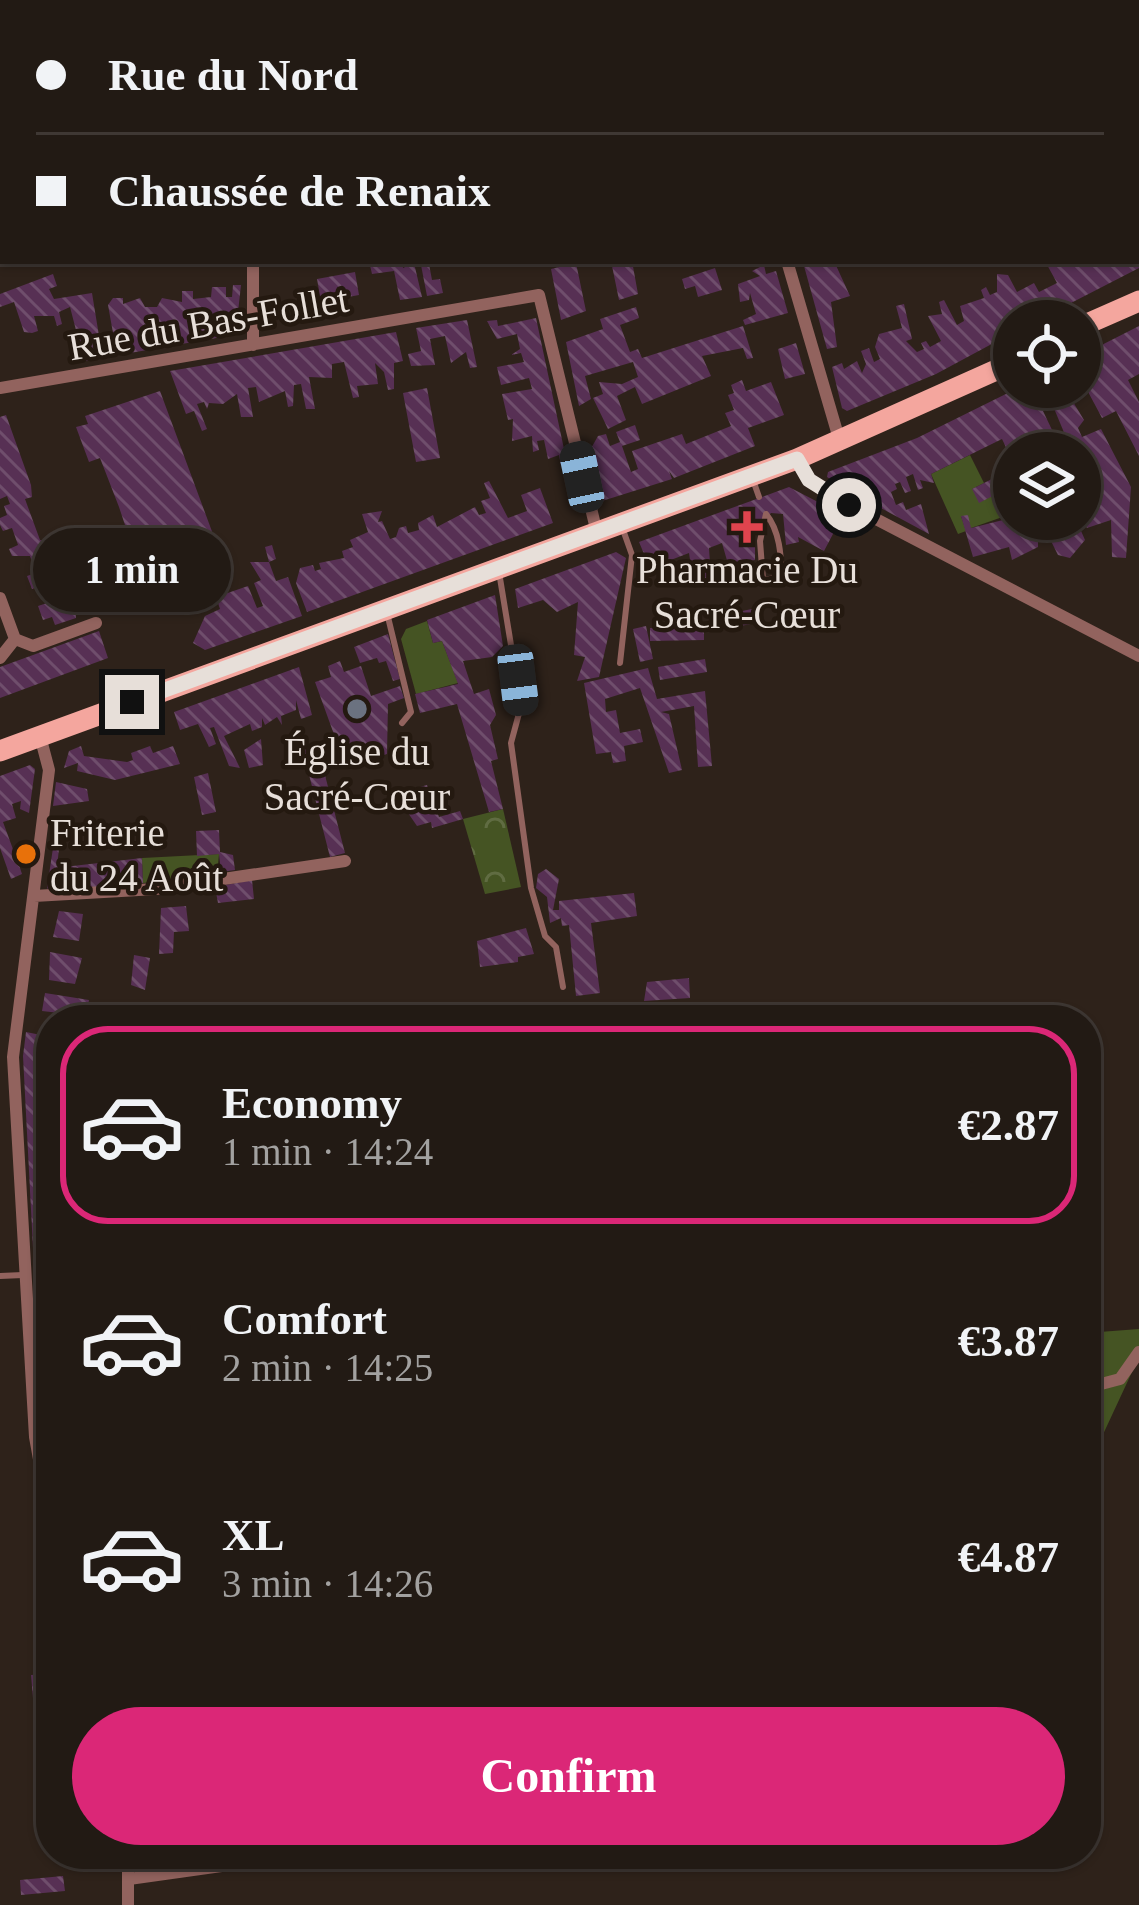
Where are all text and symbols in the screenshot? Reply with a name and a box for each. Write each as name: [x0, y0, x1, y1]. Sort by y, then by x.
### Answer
text: Rue du Nord: [108, 50, 358, 100]
text: Chaussée de Renaix: [108, 166, 491, 216]
street label: Rue du Bas-Follet: [65, 277, 352, 368]
map controls: [993, 300, 1101, 540]
button: locate: [993, 300, 1101, 408]
button: layers: [993, 432, 1101, 540]
car: [557, 438, 607, 516]
route start: [822, 478, 876, 532]
marker: Pharmacie Du Sacré-Cœur: [734, 514, 760, 540]
callout: 1 min: [33, 528, 231, 612]
text: 1 min: [85, 548, 179, 591]
place label: Pharmacie Du Sacré-Cœur: [636, 548, 858, 636]
car: [496, 642, 540, 718]
route end: [105, 675, 159, 729]
marker: Église du Sacré-Cœur: [344, 696, 370, 722]
place label: Église du Sacré-Cœur: [264, 730, 450, 818]
place label: Friterie du 24 Août: [50, 811, 224, 899]
marker: Friterie du 24 Août: [13, 841, 39, 867]
icon: car: [78, 1071, 186, 1179]
text: Economy: [222, 1078, 402, 1128]
text: €2.87: [958, 1100, 1059, 1150]
text: 1 min · 14:24: [222, 1130, 433, 1173]
icon: car: [78, 1287, 186, 1395]
text: Comfort: [222, 1294, 387, 1344]
text: €3.87: [958, 1316, 1059, 1366]
text: 2 min · 14:25: [222, 1346, 433, 1389]
icon: car: [78, 1503, 186, 1611]
text: XL: [222, 1510, 285, 1560]
text: €4.87: [958, 1532, 1059, 1582]
text: 3 min · 14:26: [222, 1562, 433, 1605]
button: Confirm: [72, 1707, 1065, 1845]

